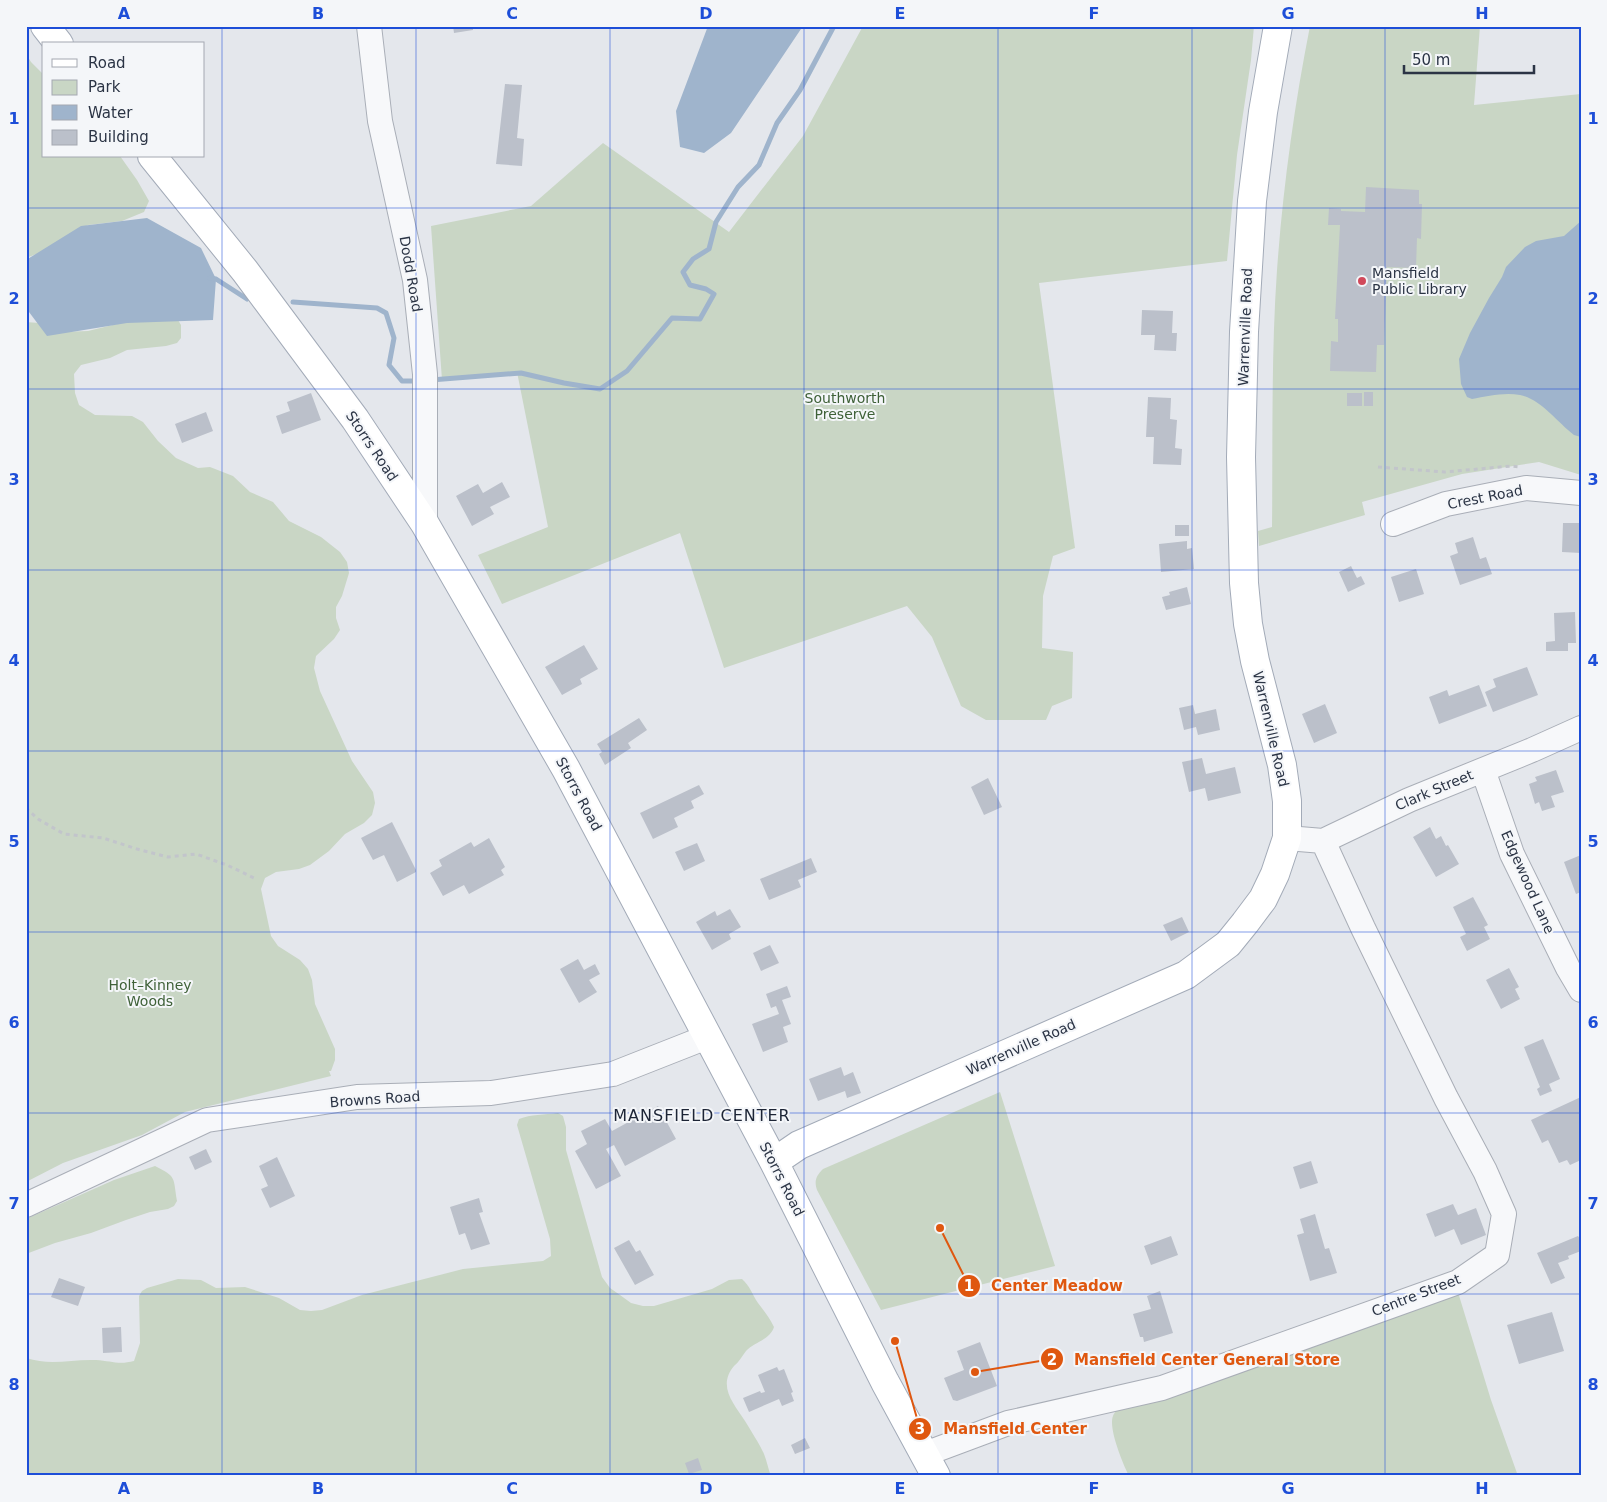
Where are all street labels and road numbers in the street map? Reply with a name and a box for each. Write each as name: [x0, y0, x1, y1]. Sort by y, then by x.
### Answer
street label: Dodd Road: [396, 235, 426, 313]
street label: Warrenville Road: [1235, 268, 1255, 386]
street label: Storrs Road: [343, 408, 401, 484]
street label: Crest Road: [1446, 482, 1524, 512]
street label: Warrenville Road: [1250, 670, 1292, 788]
street label: Storrs Road: [553, 754, 605, 834]
street label: Clark Street: [1393, 766, 1476, 814]
street label: Edgewood Lane: [1498, 828, 1558, 936]
street label: Warrenville Road: [964, 1016, 1078, 1078]
street label: Browns Road: [329, 1088, 421, 1110]
street label: Storrs Road: [756, 1139, 808, 1219]
street label: Centre Street: [1369, 1271, 1463, 1319]

